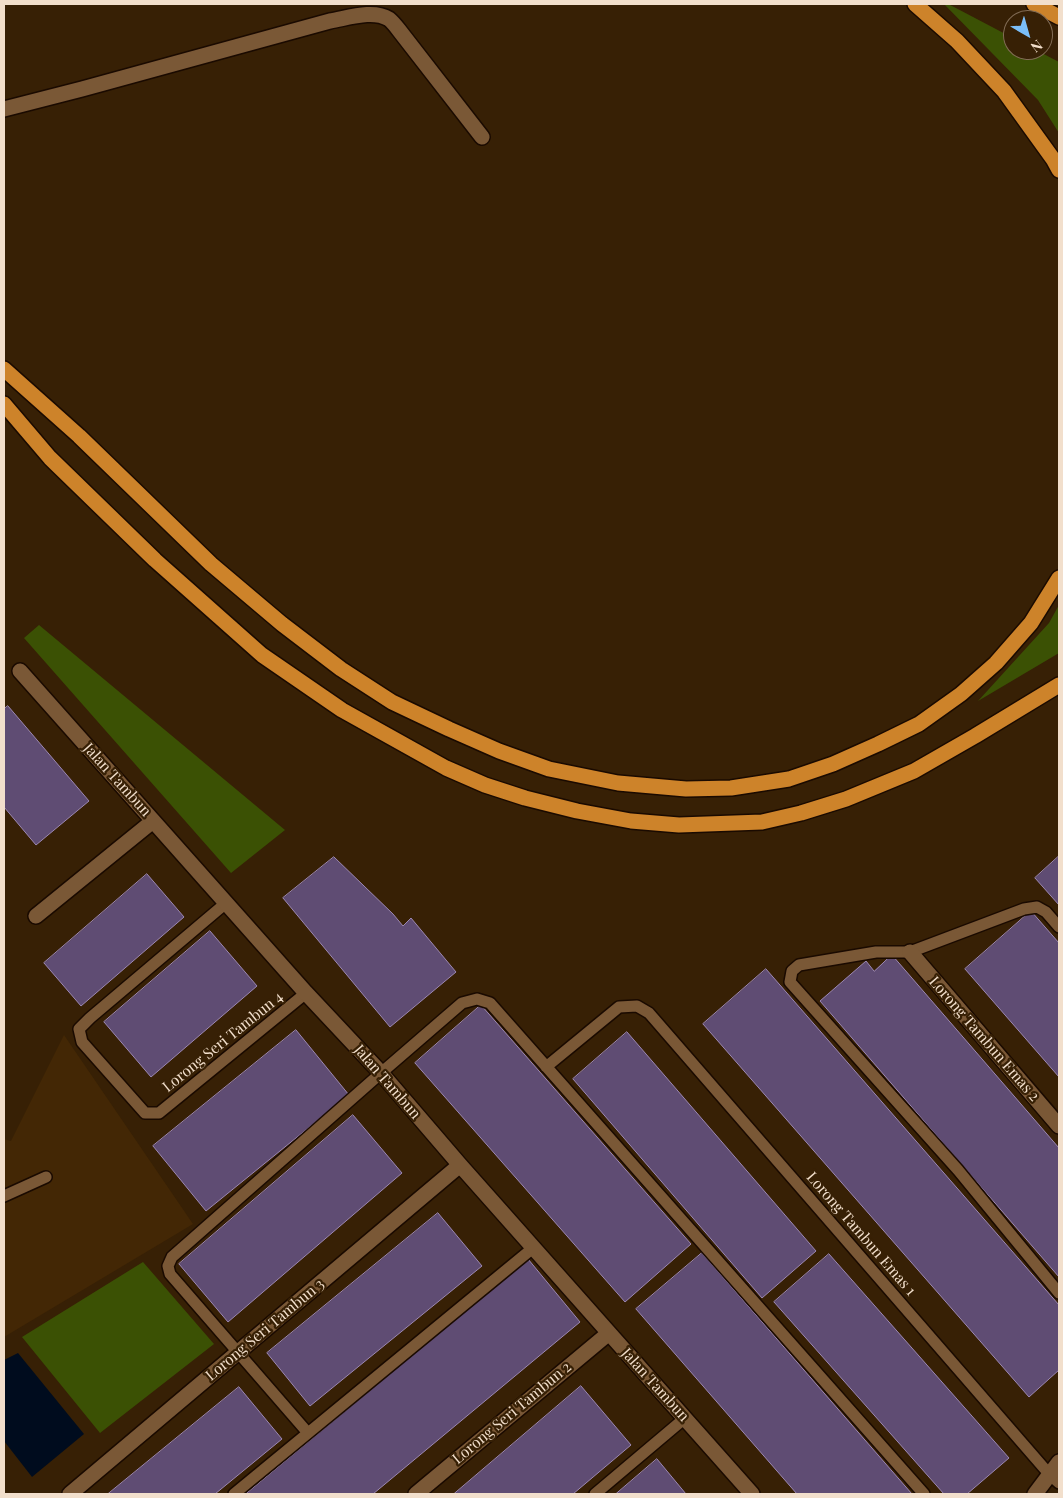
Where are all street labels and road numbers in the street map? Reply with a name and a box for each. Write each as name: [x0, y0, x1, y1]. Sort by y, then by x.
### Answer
street label: Jalan Tambun: [79, 740, 155, 820]
street label: Lorong Tambun Emas 2: [925, 973, 1043, 1105]
street label: Lorong Seri Tambun 4: [159, 988, 287, 1096]
street label: Jalan Tambun: [350, 1041, 424, 1123]
street label: Lorong Tambun Emas 1: [802, 1169, 920, 1299]
street label: Lorong Seri Tambun 3: [202, 1275, 328, 1385]
street label: Jalan Tambun: [617, 1345, 693, 1425]
street label: Lorong Seri Tambun 2: [449, 1358, 575, 1468]

